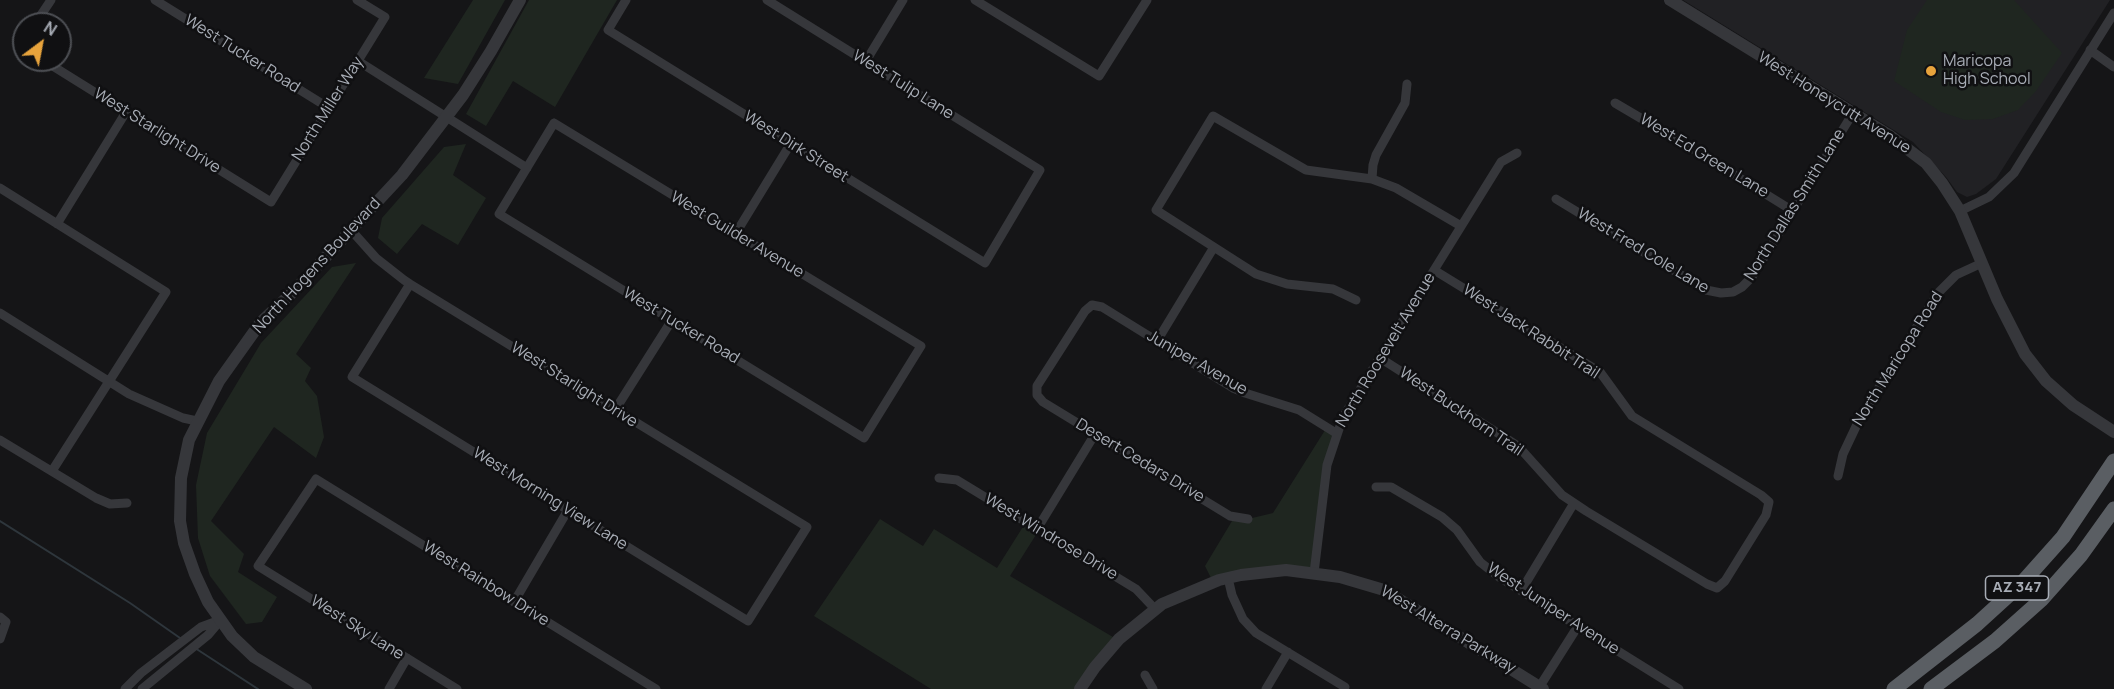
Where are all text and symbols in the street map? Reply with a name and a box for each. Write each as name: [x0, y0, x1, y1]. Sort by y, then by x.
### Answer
street label: West Tucker Road: [181, 11, 303, 97]
north arrow: [12, 12, 72, 72]
text: N: [40, 16, 61, 41]
street label: West Tulip Lane: [849, 46, 957, 124]
street label: West Honeycutt Avenue: [1754, 48, 1914, 158]
place label: Maricopa High School: [1943, 52, 2031, 90]
street label: North Miller Way: [288, 53, 368, 165]
marker: Maricopa High School: [1924, 64, 1938, 78]
street label: West Starlight Drive: [90, 84, 224, 178]
street label: West Dirk Street: [740, 107, 852, 187]
street label: West Ed Green Lane: [1636, 110, 1772, 202]
street label: North Dallas Smith Lane: [1740, 126, 1850, 284]
street label: West Guilder Avenue: [667, 188, 807, 282]
street label: North Hogens Boulevard: [249, 194, 385, 338]
street label: West Fred Cole Lane: [1574, 204, 1712, 298]
street label: North Roosevelt Avenue: [1332, 269, 1440, 431]
street label: West Jack Rabbit Trail: [1459, 281, 1603, 383]
street label: West Tucker Road: [619, 284, 743, 368]
street label: North Maricopa Road: [1849, 288, 1947, 430]
street label: Juniper Avenue: [1143, 327, 1251, 399]
street label: West Starlight Drive: [507, 338, 641, 432]
street label: West Buckhorn Trail: [1395, 363, 1527, 461]
street label: Desert Cedars Drive: [1072, 415, 1208, 507]
street label: West Morning View Lane: [469, 443, 631, 555]
street label: West Windrose Drive: [981, 490, 1121, 584]
street label: West Rainbow Drive: [419, 537, 553, 631]
street label: West Juniper Avenue: [1483, 559, 1623, 659]
road number: AZ 347: [1986, 576, 2048, 600]
street label: West Alterra Parkway: [1377, 582, 1519, 678]
street label: West Sky Lane: [307, 592, 407, 664]

